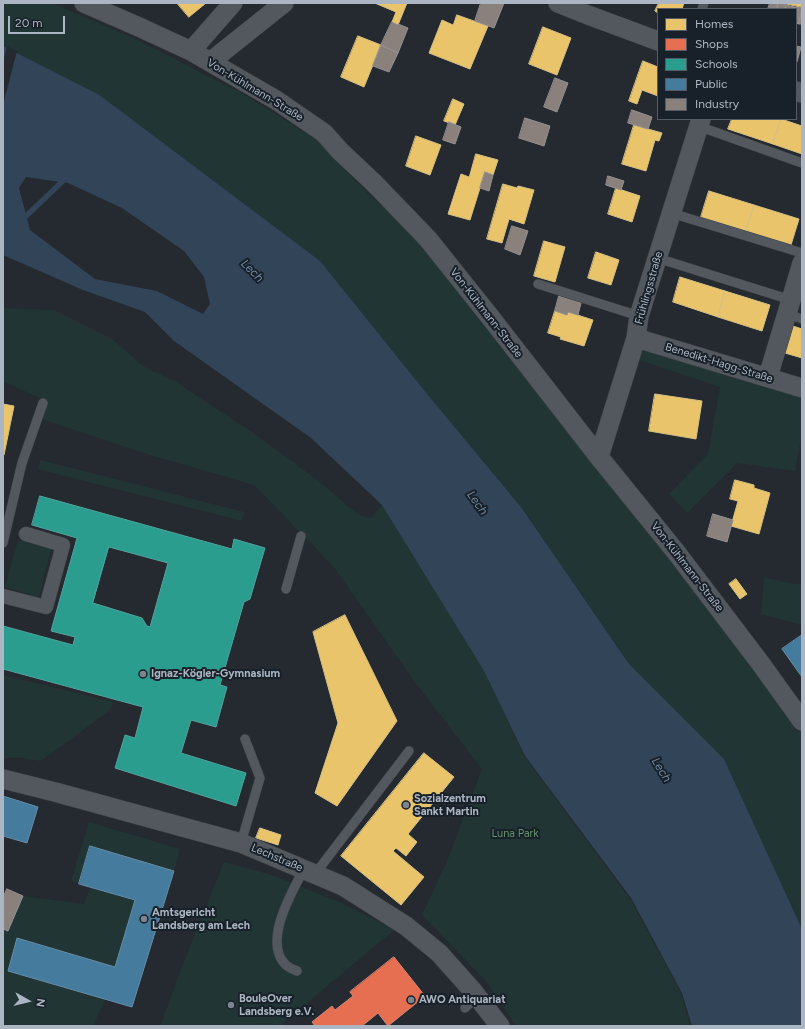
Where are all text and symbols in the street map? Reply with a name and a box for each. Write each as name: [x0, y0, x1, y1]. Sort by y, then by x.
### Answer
scale bar: [10, 8, 67, 34]
legend: [657, 8, 797, 120]
text: 20 m: [15, 16, 43, 30]
text: Homes: [695, 17, 733, 31]
text: Shops: [695, 37, 729, 51]
street label: Von-Kühlmann-Straße: [204, 56, 306, 124]
text: Schools: [695, 57, 738, 71]
text: Public: [695, 77, 728, 91]
text: Industry: [695, 97, 739, 111]
street label: Frühlingsstraße: [632, 250, 666, 326]
water label: Lech: [238, 257, 266, 285]
street label: Von-Kühlmann-Straße: [447, 266, 525, 360]
street label: Benedikt-Hagg-Straße: [664, 340, 774, 386]
water label: Lech: [464, 488, 490, 518]
street label: Von-Kühlmann-Straße: [648, 520, 726, 614]
place label: Ignaz-Kögler-Gymnasium: [151, 667, 280, 681]
marker: Ignaz-Kögler-Gymnasium: [138, 669, 148, 679]
water label: Lech: [648, 755, 674, 785]
place label: Sozialzentrum Sankt Martin: [414, 792, 486, 818]
marker: Sozialzentrum Sankt Martin: [401, 800, 411, 810]
park label: Luna Park: [491, 827, 539, 841]
street label: Lechstraße: [249, 841, 305, 875]
place label: Amtsgericht Landsberg am Lech: [152, 906, 250, 932]
marker: Amtsgericht Landsberg am Lech: [139, 914, 149, 924]
north arrow: [8, 981, 48, 1021]
place label: BouleOver Landsberg e.V.: [239, 992, 314, 1018]
place label: AWO Antiquariat: [419, 993, 506, 1007]
marker: AWO Antiquariat: [406, 995, 416, 1005]
text: N: [33, 998, 47, 1008]
marker: BouleOver Landsberg e.V.: [226, 1000, 236, 1010]

